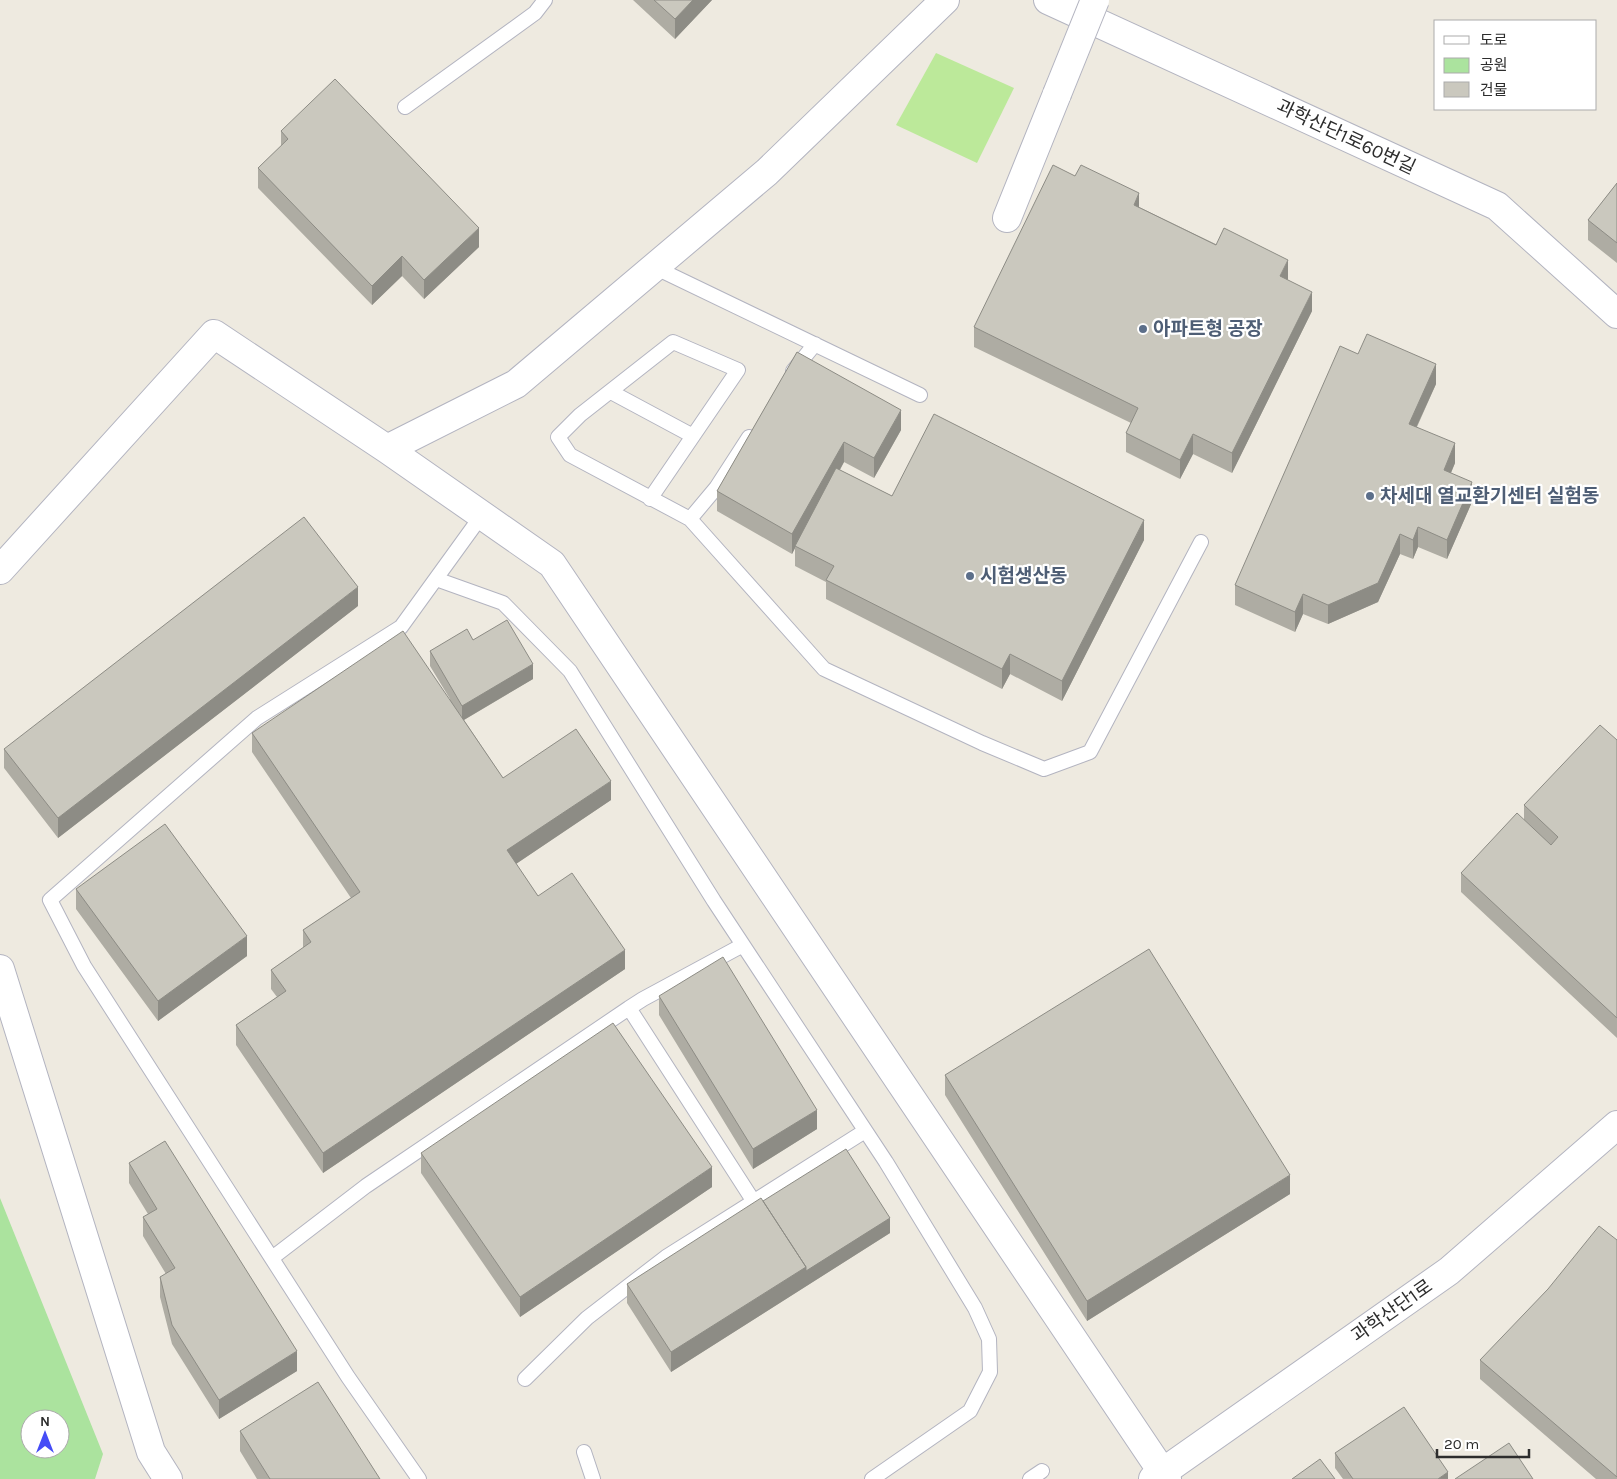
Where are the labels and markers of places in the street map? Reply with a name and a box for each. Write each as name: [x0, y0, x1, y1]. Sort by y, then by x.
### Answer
place label: 아파트형 공장: [1153, 318, 1263, 340]
marker: 아파트형 공장: [1137, 323, 1149, 335]
place label: 차세대 열교환기센터 실험동: [1380, 485, 1599, 507]
marker: 차세대 열교환기센터 실험동: [1364, 490, 1376, 502]
place label: 시험생산동: [980, 565, 1067, 587]
marker: 시험생산동: [964, 570, 976, 582]

